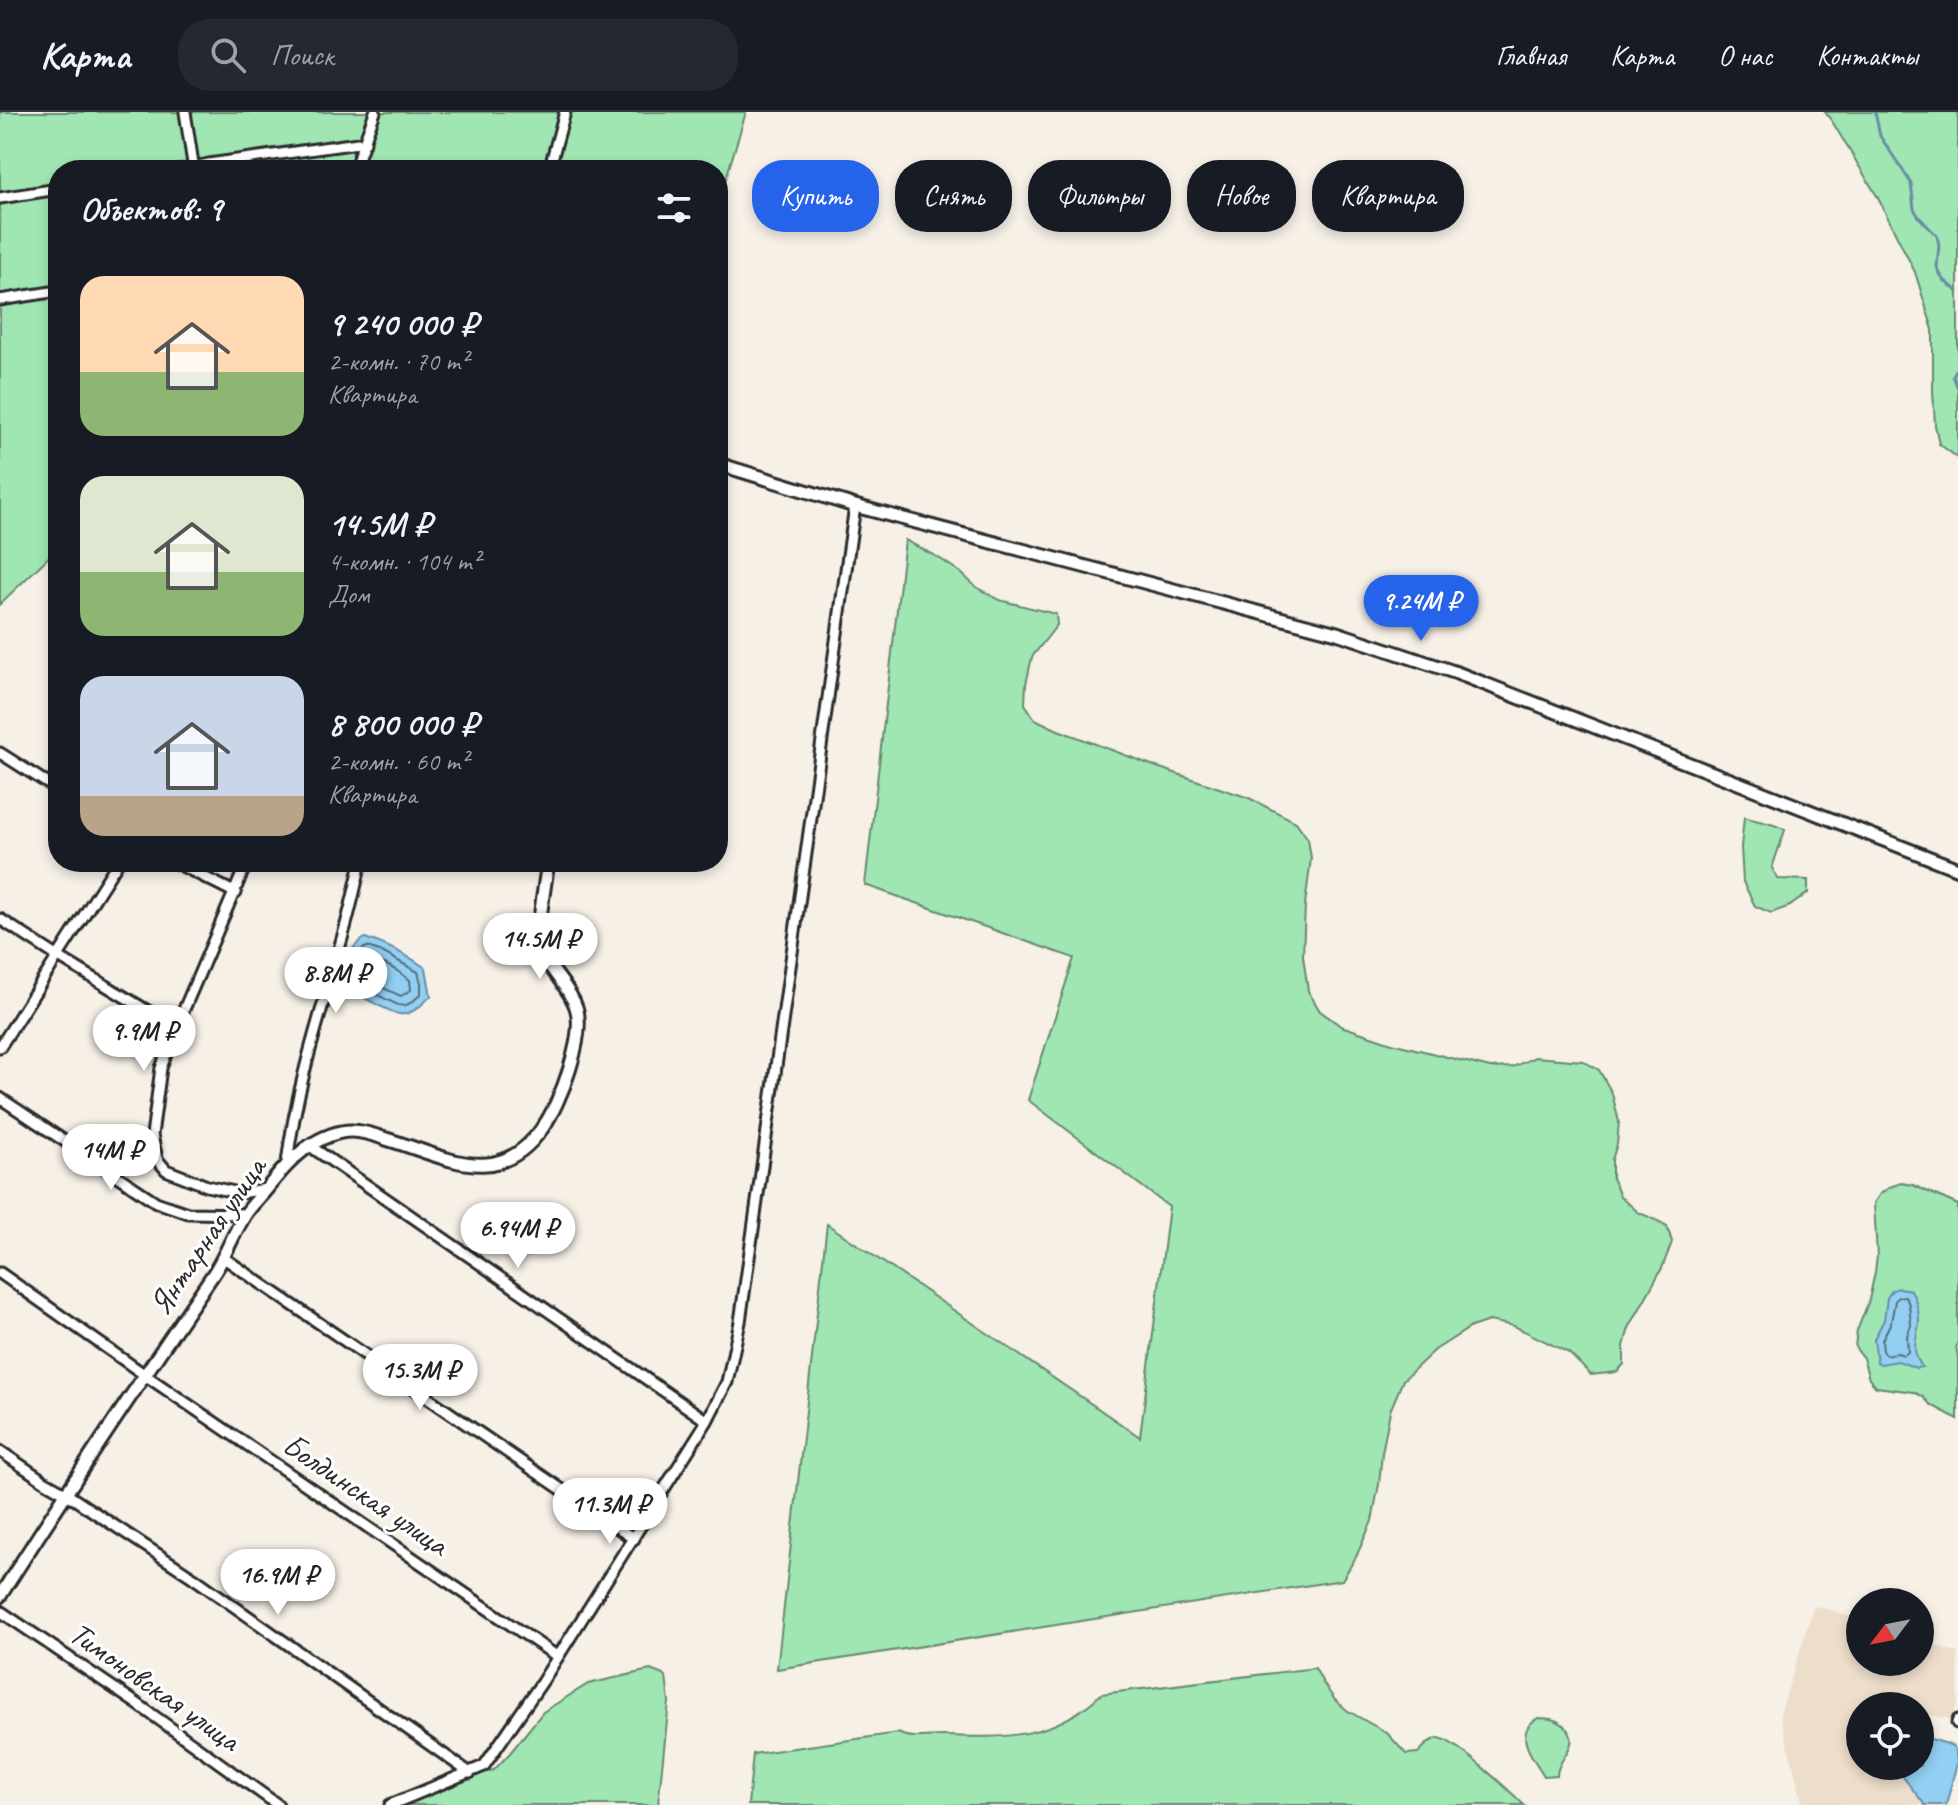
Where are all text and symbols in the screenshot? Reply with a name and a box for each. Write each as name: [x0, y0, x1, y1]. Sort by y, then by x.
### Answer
search box: [178, 19, 738, 91]
text: Карта: [40, 32, 130, 79]
icon: search: [206, 33, 250, 77]
text: Поиск: [270, 36, 334, 74]
text: Главная: [1496, 38, 1566, 73]
text: Карта: [1610, 38, 1674, 73]
text: О нас: [1718, 38, 1772, 73]
text: Контакты: [1816, 38, 1918, 73]
chip: Купить: [752, 160, 879, 232]
chip: Снять: [895, 160, 1012, 232]
chip: Фильтры: [1028, 160, 1171, 232]
chip: Новое: [1187, 160, 1296, 232]
chip: Квартира: [1312, 160, 1464, 232]
icon: filters: [652, 186, 696, 230]
text: Объектов: 9: [80, 187, 222, 230]
text: 9 240 000 ₽: [328, 302, 477, 345]
icon: home: [144, 308, 240, 404]
text: 2-комн. · 70 m²: [328, 345, 468, 378]
text: Квартира: [328, 378, 417, 411]
text: 14.5M ₽: [328, 502, 431, 545]
icon: home: [144, 508, 240, 604]
text: 4-комн. · 104 m²: [328, 545, 480, 578]
pin: 9.24M ₽: [1347, 575, 1495, 643]
text: Дом: [328, 578, 370, 611]
text: 9.24M ₽: [1382, 584, 1460, 617]
text: 8 800 000 ₽: [328, 702, 477, 745]
icon: home: [144, 708, 240, 804]
text: 2-комн. · 60 m²: [328, 745, 468, 778]
text: Квартира: [328, 778, 417, 811]
pin: 14.5M ₽: [466, 913, 614, 981]
text: 14.5M ₽: [501, 922, 579, 955]
pin: 8.8M ₽: [271, 947, 401, 1015]
text: 8.8M ₽: [302, 956, 370, 989]
pin: 9.9M ₽: [79, 1005, 209, 1073]
text: 9.9M ₽: [111, 1014, 177, 1047]
pin: 14M ₽: [55, 1124, 167, 1192]
text: 14M ₽: [80, 1133, 142, 1166]
street label: Янтарная улица: [140, 1147, 277, 1323]
pin: 6.94M ₽: [444, 1202, 592, 1270]
text: 6.94M ₽: [478, 1211, 558, 1244]
pin: 15.3M ₽: [346, 1344, 494, 1412]
text: 15.3M ₽: [381, 1353, 459, 1386]
street label: Болдинская улица: [275, 1424, 458, 1566]
pin: 11.3M ₽: [536, 1478, 684, 1546]
text: 11.3M ₽: [571, 1487, 649, 1520]
pin: 16.9M ₽: [204, 1549, 352, 1617]
text: 16.9M ₽: [238, 1558, 318, 1591]
north arrow: [1846, 1588, 1934, 1676]
map controls: [1846, 1588, 1934, 1780]
street label: Тимоновская улица: [61, 1613, 250, 1762]
button: locate: [1846, 1692, 1934, 1780]

